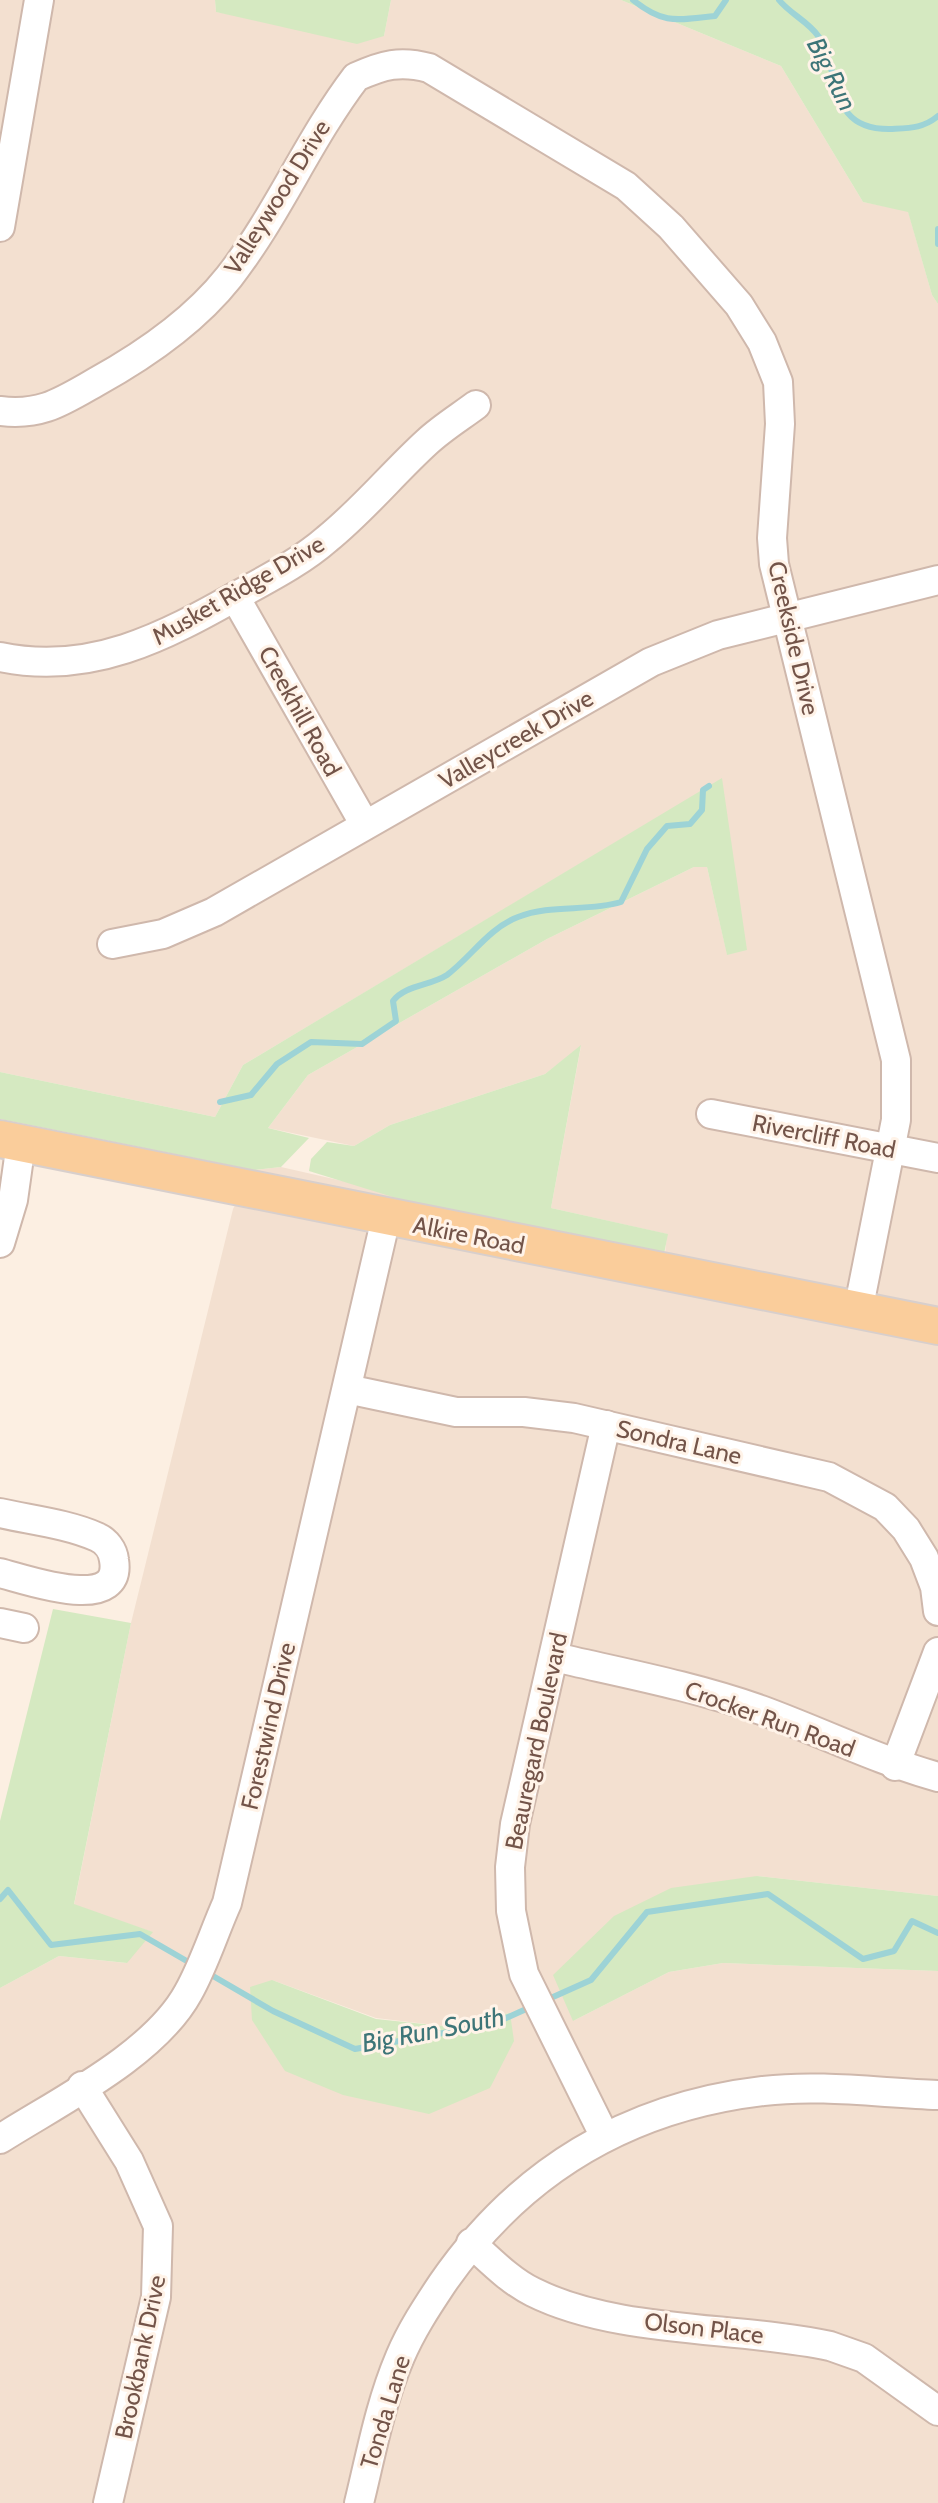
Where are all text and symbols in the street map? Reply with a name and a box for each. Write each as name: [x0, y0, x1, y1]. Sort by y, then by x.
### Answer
water label: Big Run: [800, 32, 864, 116]
street label: Valleywood Drive: [218, 114, 336, 280]
street label: Musket Ridge Drive: [147, 529, 329, 651]
street label: Creekside Drive: [762, 558, 826, 718]
street label: Creekhill Road: [252, 641, 348, 781]
street label: Valleycreek Drive: [434, 683, 598, 795]
street label: Rivercliff Road: [750, 1108, 898, 1164]
street label: Alkire Road: [411, 1210, 527, 1260]
street label: Sondra Lane: [614, 1414, 744, 1470]
street label: Beauregard Boulevard: [499, 1630, 573, 1852]
street label: Forestwind Drive: [235, 1640, 301, 1812]
street label: Crocker Run Road: [681, 1675, 859, 1763]
water label: Big Run South: [359, 2001, 507, 2059]
street label: Brookbank Drive: [108, 2272, 172, 2442]
street label: Olson Place: [643, 2306, 765, 2350]
street label: Tonda Lane: [354, 2352, 416, 2472]

